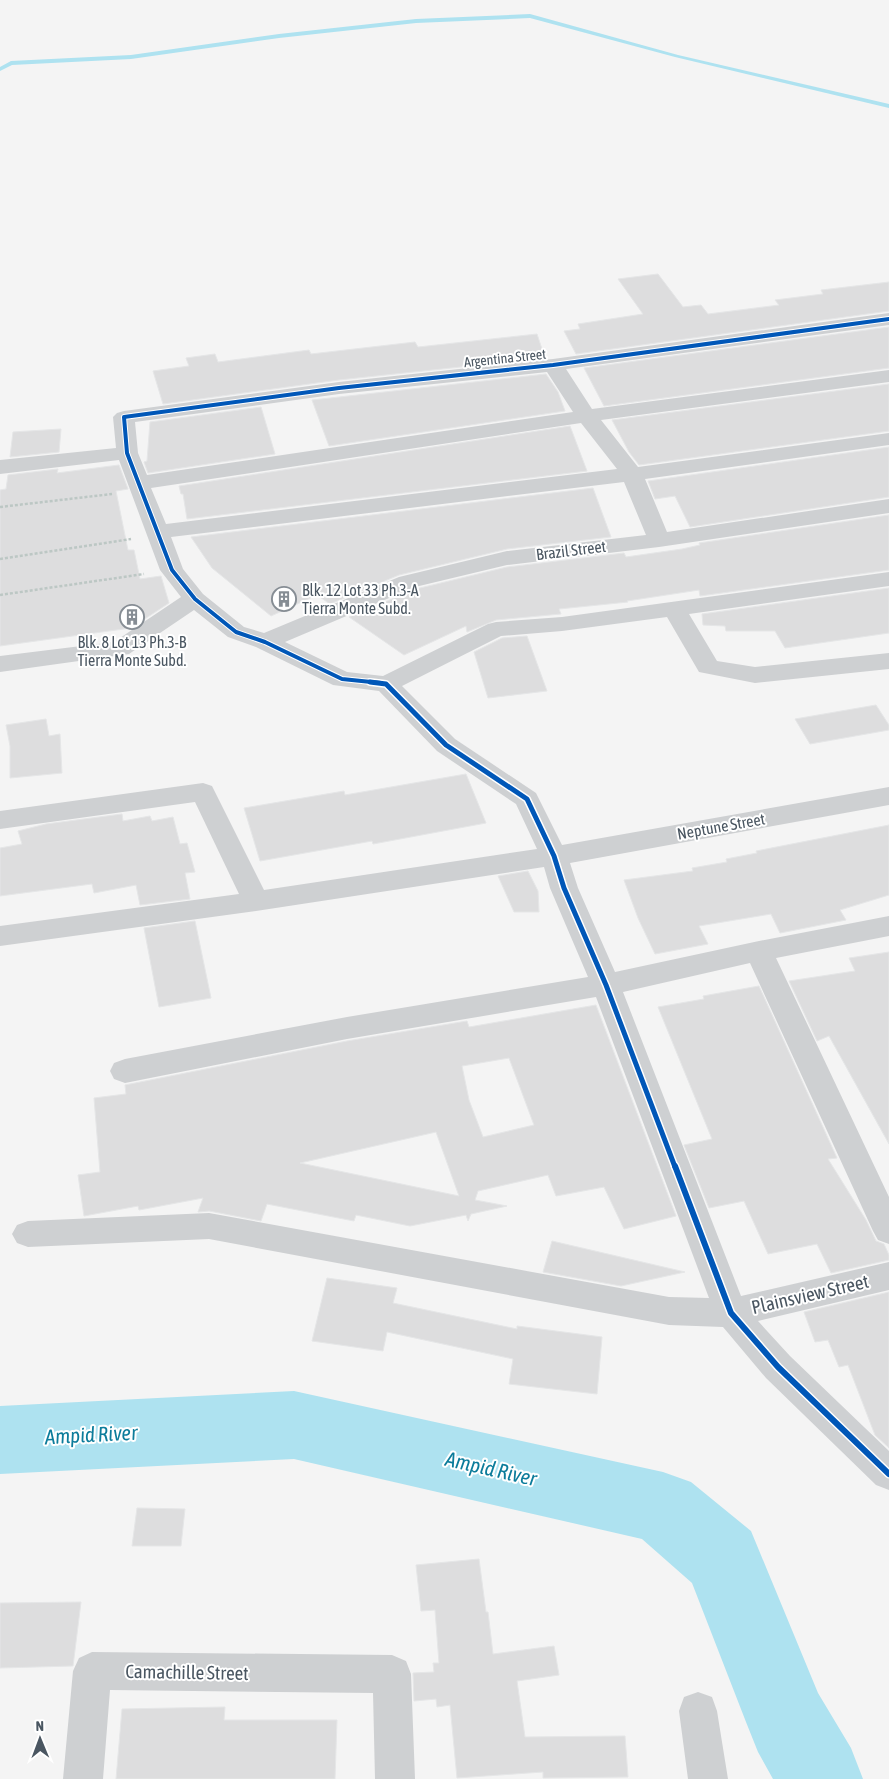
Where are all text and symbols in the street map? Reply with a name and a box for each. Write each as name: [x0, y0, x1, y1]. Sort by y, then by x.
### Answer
street label: Argentina Street: [463, 346, 547, 370]
street label: Brazil Street: [535, 537, 607, 563]
place label: Blk. 12 Lot 33 Ph.3-A Tierra Monte Subd.: [302, 581, 419, 617]
building icon: Blk. 12 Lot 33 Ph.3-A Tierra Monte Subd.: [271, 586, 297, 612]
building icon: Blk. 8 Lot 13 Ph.3-B Tierra Monte Subd.: [119, 604, 145, 630]
place label: Blk. 8 Lot 13 Ph.3-B Tierra Monte Subd.: [78, 633, 187, 669]
street label: Neptune Street: [676, 809, 767, 844]
street label: Plainsview Street: [749, 1270, 871, 1318]
water label: Ampid River: [43, 1420, 139, 1448]
water label: Ampid River: [442, 1446, 540, 1490]
street label: Camachille Street: [125, 1660, 249, 1684]
north arrow: [15, 1714, 65, 1764]
text: N: [36, 1718, 44, 1734]

